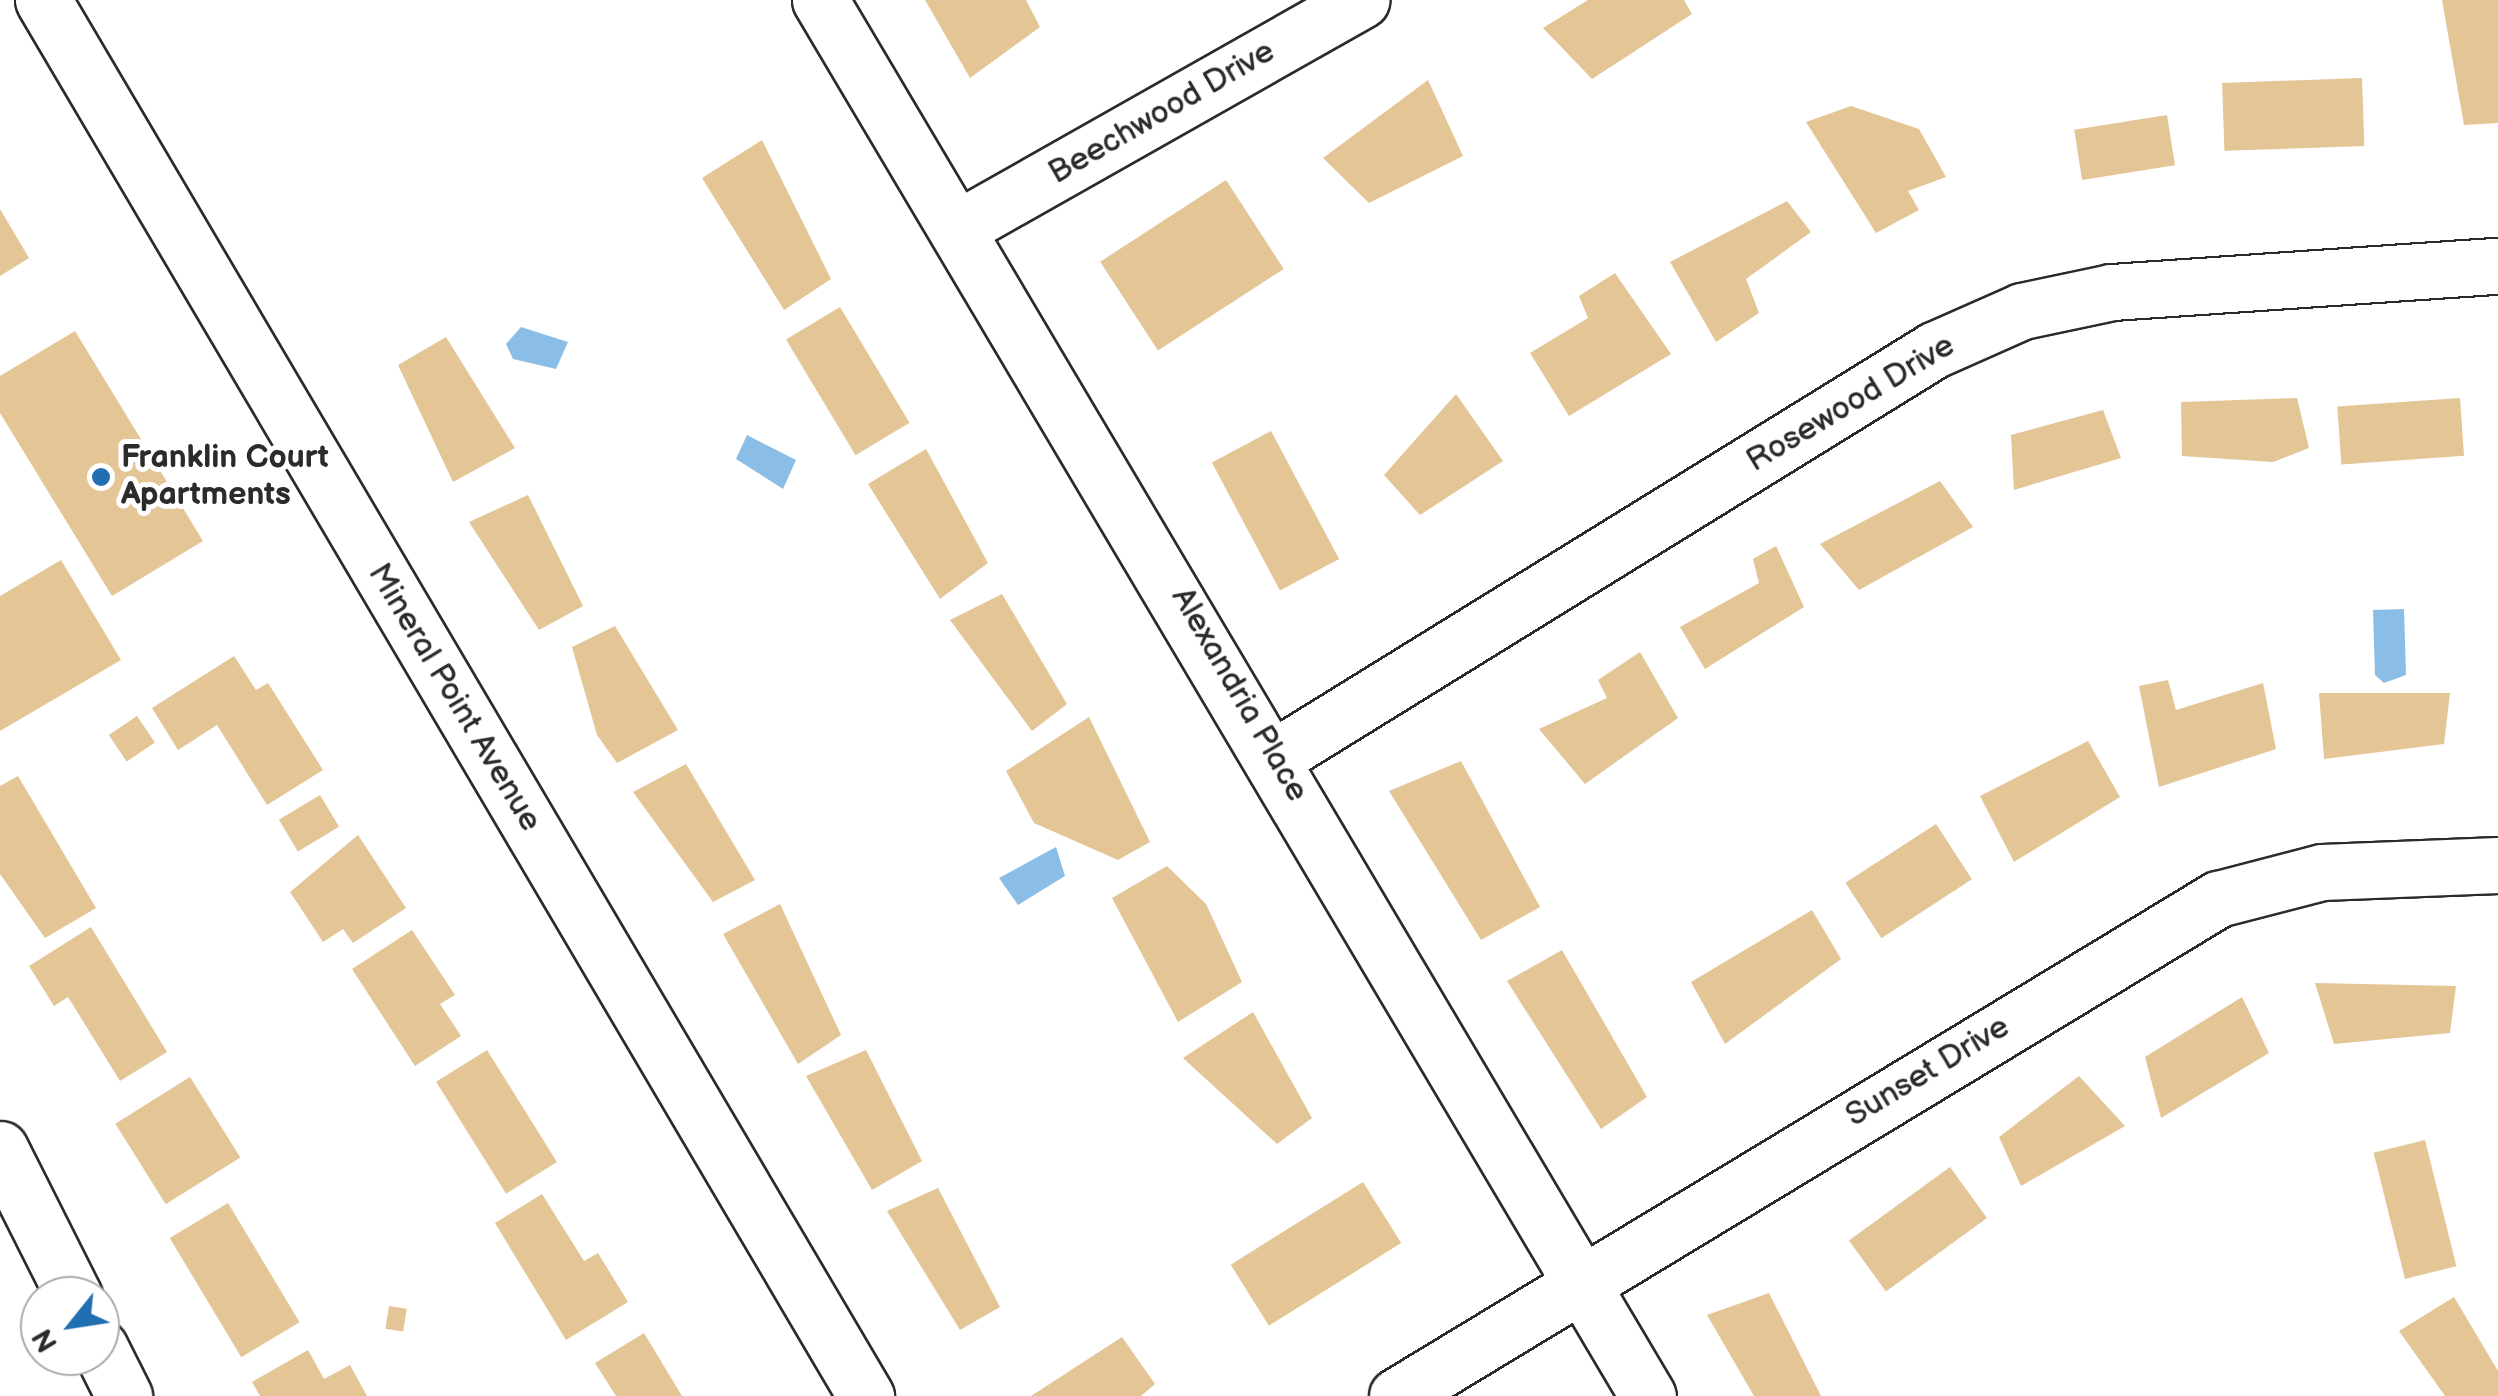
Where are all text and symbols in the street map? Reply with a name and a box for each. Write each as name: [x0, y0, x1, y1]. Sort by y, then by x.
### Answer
street label: Beechwood Drive: [1042, 33, 1282, 193]
street label: Rosewood Drive: [1740, 327, 1962, 481]
place label: Franklin Court Apartments: [121, 440, 329, 515]
marker: Franklin Court Apartments: [90, 466, 112, 488]
street label: Mineral Point Avenue: [359, 557, 549, 839]
street label: Alexandria Place: [1162, 581, 1316, 809]
street label: Sunset Drive: [1839, 1008, 2017, 1136]
north arrow: [20, 1276, 120, 1376]
text: N: [26, 1323, 65, 1358]

